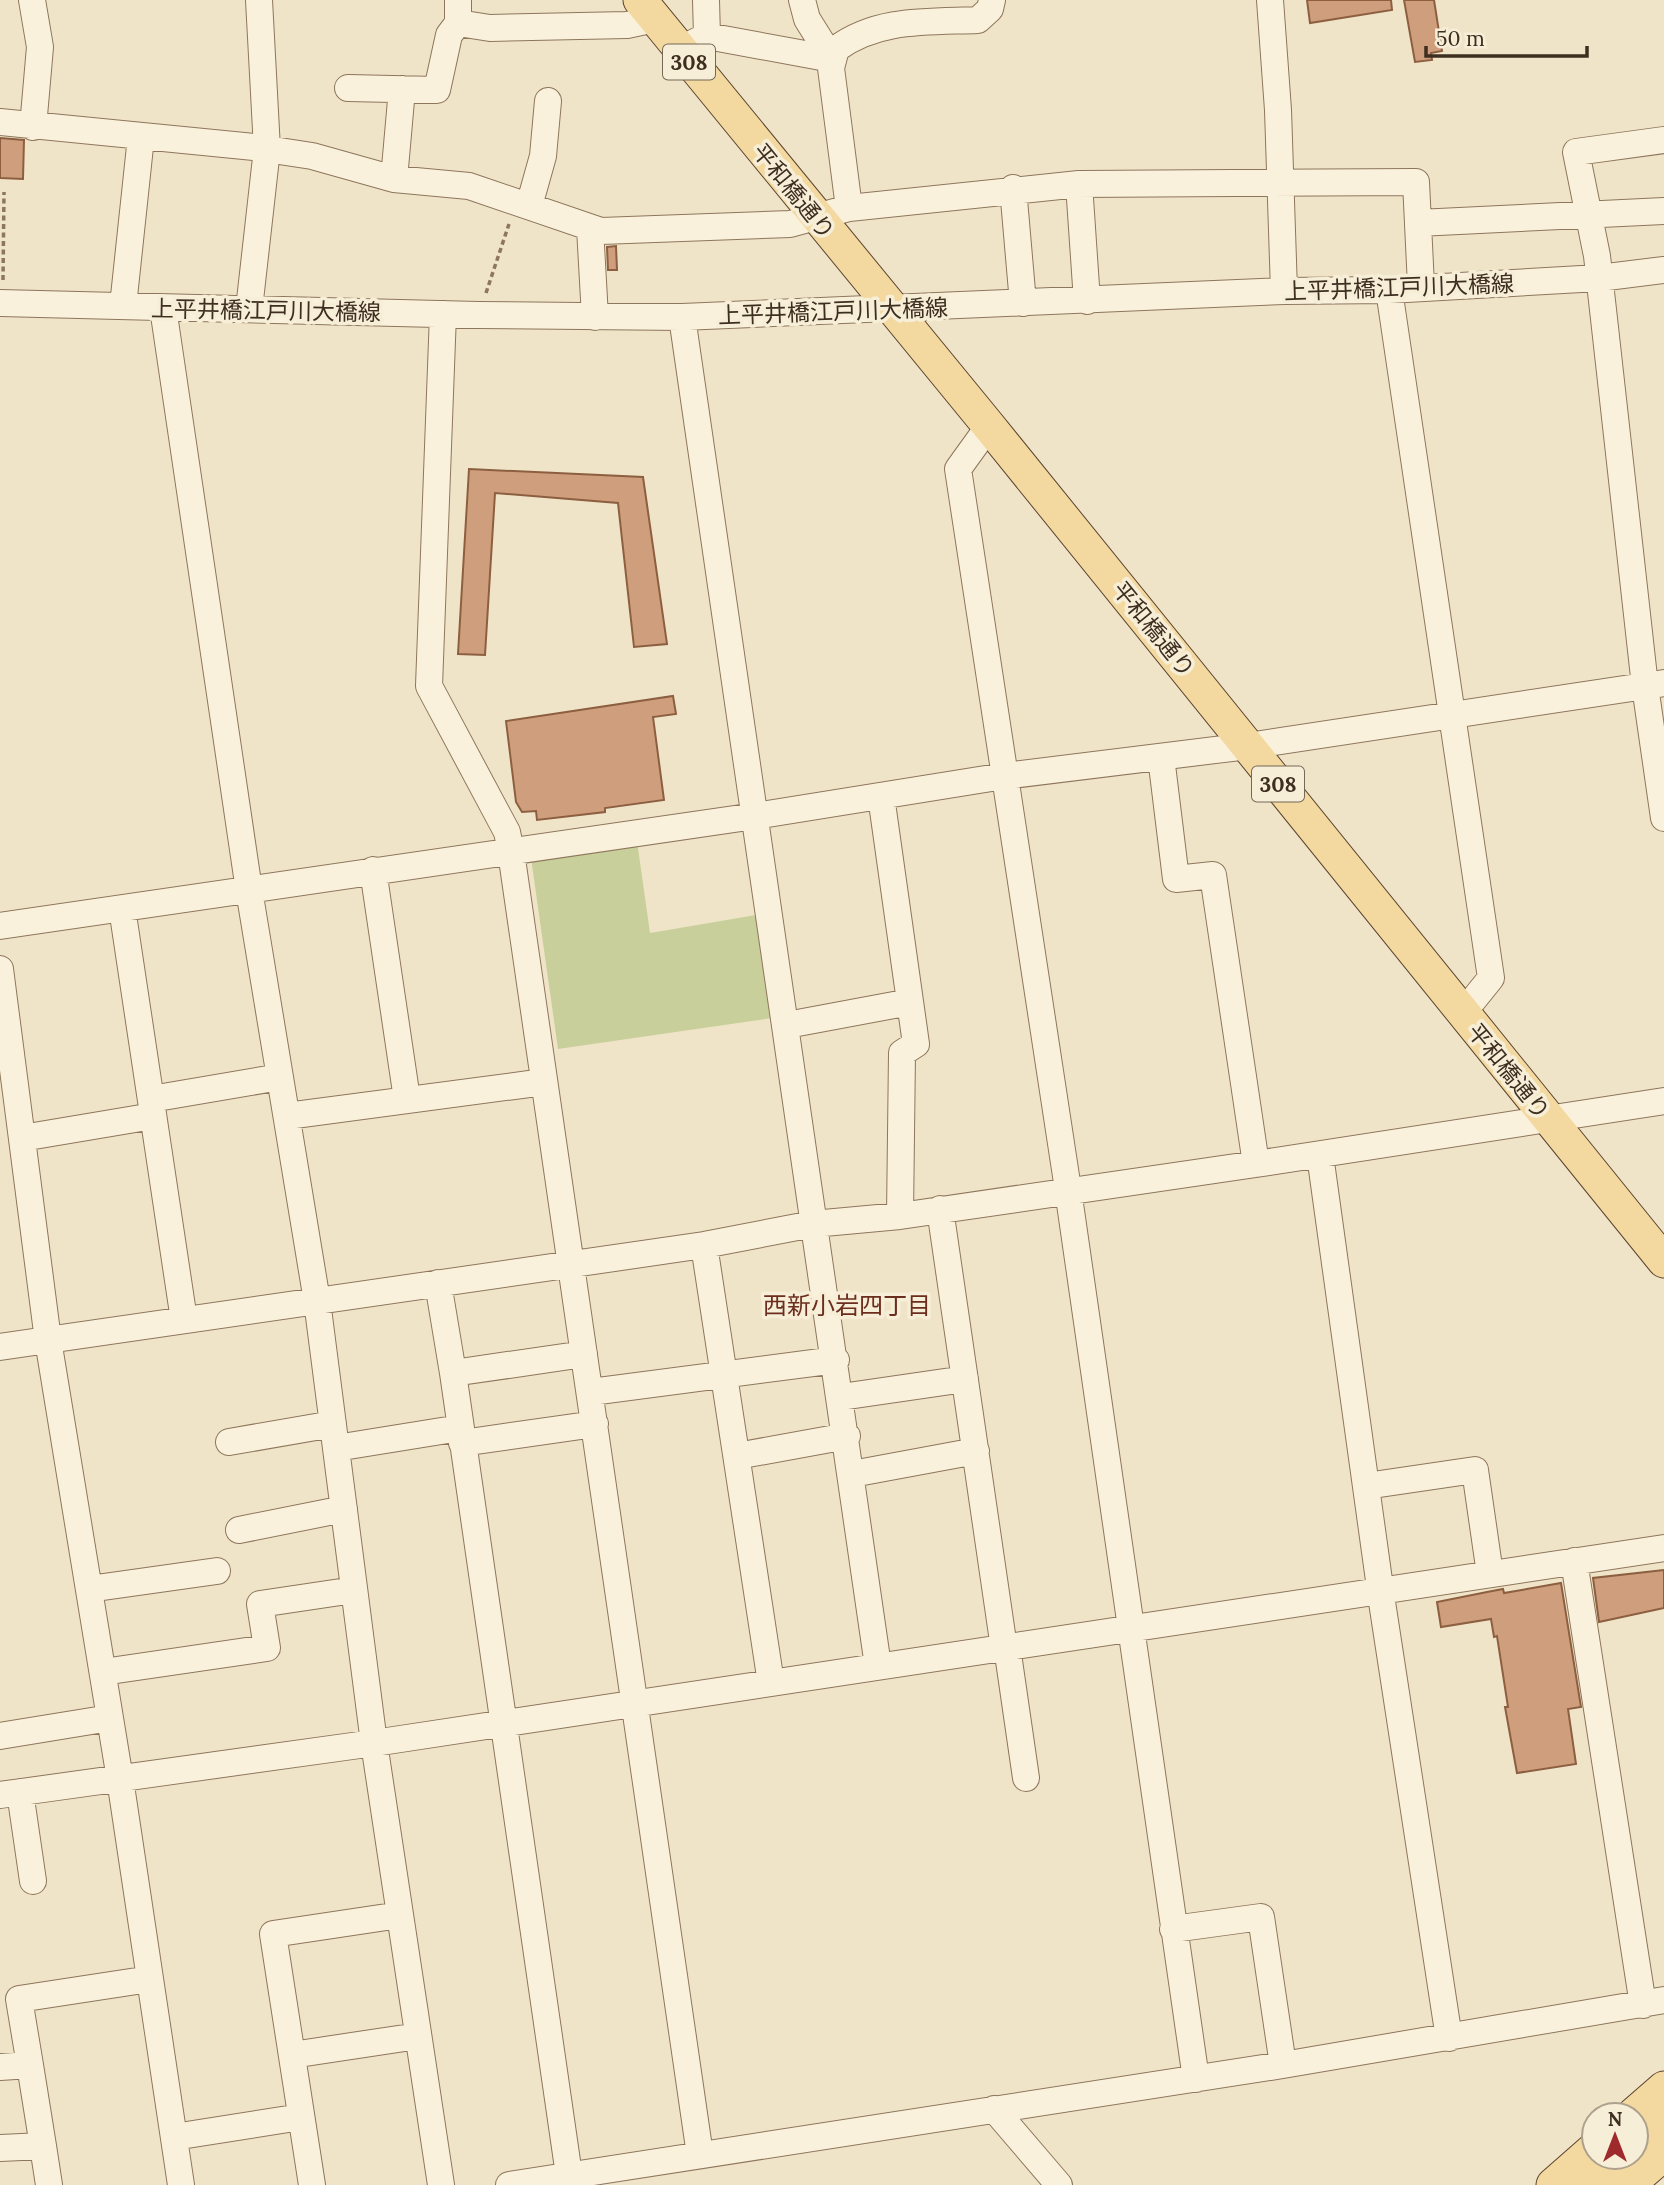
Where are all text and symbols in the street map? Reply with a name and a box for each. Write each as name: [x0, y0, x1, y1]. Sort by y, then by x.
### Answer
scale bar: [1426, 14, 1587, 58]
text: 50 m: [1436, 25, 1485, 52]
road number: 308: [663, 44, 715, 80]
street label: 平和橋通り: [747, 137, 841, 245]
street label: 上平井橋江戸川大橋線: [1284, 268, 1514, 306]
street label: 上平井橋江戸川大橋線: [718, 292, 948, 330]
street label: 上平井橋江戸川大橋線: [151, 293, 381, 327]
street label: 平和橋通り: [1107, 575, 1201, 683]
road number: 308: [1252, 766, 1304, 802]
street label: 平和橋通り: [1462, 1017, 1556, 1125]
district label: 西新小岩四丁目: [763, 1290, 931, 1321]
north arrow: [1580, 2101, 1650, 2171]
text: N: [1608, 2107, 1623, 2131]

